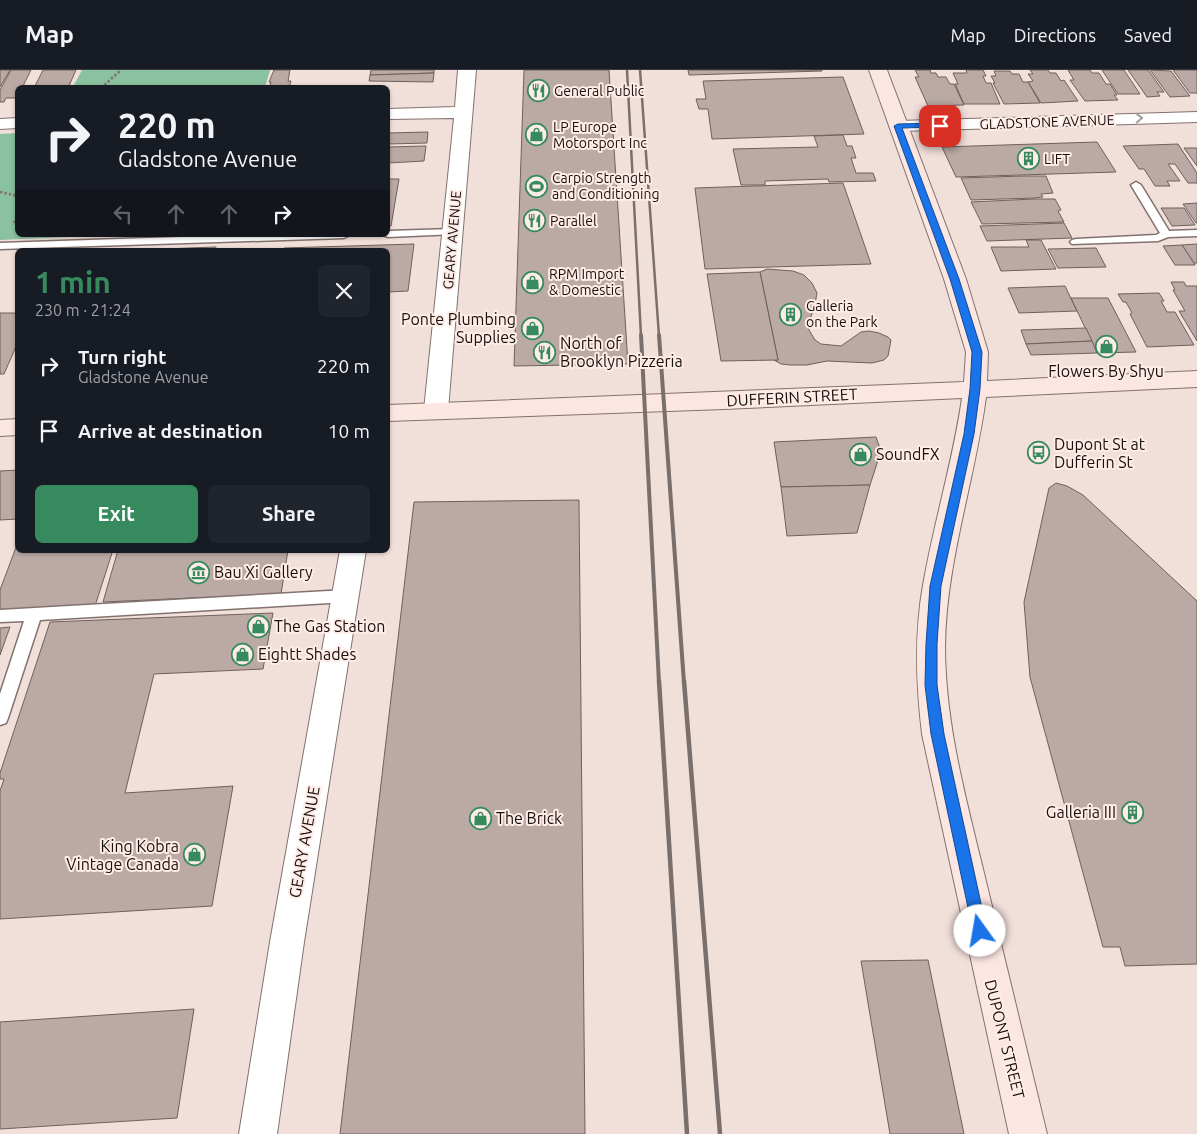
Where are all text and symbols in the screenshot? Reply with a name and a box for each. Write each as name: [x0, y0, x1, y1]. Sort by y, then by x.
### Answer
text: Map: [25, 21, 74, 48]
text: Map: [950, 25, 986, 45]
text: Directions: [1014, 25, 1096, 45]
text: Saved: [1124, 25, 1172, 45]
restaurant icon: General Public: [526, 79, 550, 103]
place label: General Public: [554, 83, 645, 99]
icon: right: [35, 105, 100, 170]
text: 220 m: [118, 105, 216, 145]
pin: [919, 105, 961, 147]
icon: arrive: [926, 112, 954, 140]
street label: GLADSTONE AVENUE: [979, 112, 1115, 132]
one-way arrow: [1135, 113, 1143, 124]
place label: LP Europe Motorsport Inc: [553, 119, 647, 151]
shop icon: LP Europe Motorsport Inc: [525, 123, 549, 147]
text: Gladstone Avenue: [118, 146, 297, 171]
building icon: LIFT: [1016, 147, 1040, 171]
place label: LIFT: [1044, 151, 1070, 167]
place label: Carpio Strength and Conditioning: [552, 170, 659, 202]
sports icon: Carpio Strength and Conditioning: [524, 174, 548, 198]
street label: GEARY AVENUE: [440, 190, 464, 290]
icon: left: [109, 200, 137, 228]
icon: ahead: [162, 200, 190, 228]
icon: ahead: [215, 200, 243, 228]
icon: right: [268, 200, 296, 228]
restaurant icon: Parallel: [522, 209, 546, 233]
place label: Parallel: [550, 213, 597, 229]
text: 1 min: [35, 265, 111, 299]
button: close: [318, 265, 370, 317]
place label: RPM Import & Domestic: [549, 266, 625, 298]
shop icon: RPM Import & Domestic: [521, 270, 545, 294]
place label: Galleria on the Park: [806, 298, 878, 330]
text: 230 m · 21:24: [35, 301, 131, 319]
building icon: Galleria on the Park: [778, 302, 802, 326]
place label: Ponte Plumbing Supplies: [401, 310, 516, 346]
shop icon: Ponte Plumbing Supplies: [520, 316, 544, 340]
place label: North of Brooklyn Pizzeria: [560, 334, 683, 370]
shop icon: Flowers By Shyu: [1094, 335, 1118, 359]
restaurant icon: North of Brooklyn Pizzeria: [532, 340, 556, 364]
text: Turn right: [78, 346, 166, 368]
icon: right: [35, 352, 63, 380]
text: 220 m: [317, 355, 370, 377]
place label: Flowers By Shyu: [1048, 362, 1164, 380]
text: Gladstone Avenue: [78, 368, 209, 386]
street label: DUFFERIN STREET: [726, 385, 858, 409]
icon: arrive: [35, 417, 63, 445]
text: Arrive at destination: [78, 420, 263, 442]
text: 10 m: [328, 420, 370, 442]
place label: Dupont St at Dufferin St: [1054, 435, 1146, 471]
bus stop icon: Dupont St at Dufferin St: [1026, 441, 1050, 465]
shop icon: SoundFX: [848, 442, 872, 466]
place label: SoundFX: [876, 445, 940, 463]
button: Exit: [35, 485, 198, 543]
button: Share: [208, 485, 370, 543]
museum icon: Bau Xi Gallery: [186, 560, 210, 584]
place label: Bau Xi Gallery: [214, 563, 313, 581]
shop icon: The Gas Station: [246, 614, 270, 638]
place label: The Gas Station: [274, 617, 386, 635]
shop icon: Eightt Shades: [230, 642, 254, 666]
place label: Eightt Shades: [258, 645, 356, 663]
street label: GEARY AVENUE: [285, 785, 323, 899]
building icon: Galleria III: [1120, 800, 1144, 824]
place label: Galleria III: [1046, 803, 1116, 821]
shop icon: The Brick: [468, 806, 492, 830]
place label: The Brick: [496, 809, 562, 827]
place label: King Kobra Vintage Canada: [66, 837, 179, 873]
shop icon: King Kobra Vintage Canada: [183, 843, 207, 867]
position arrow: [953, 904, 1005, 956]
street label: DUPONT STREET: [981, 977, 1029, 1101]

